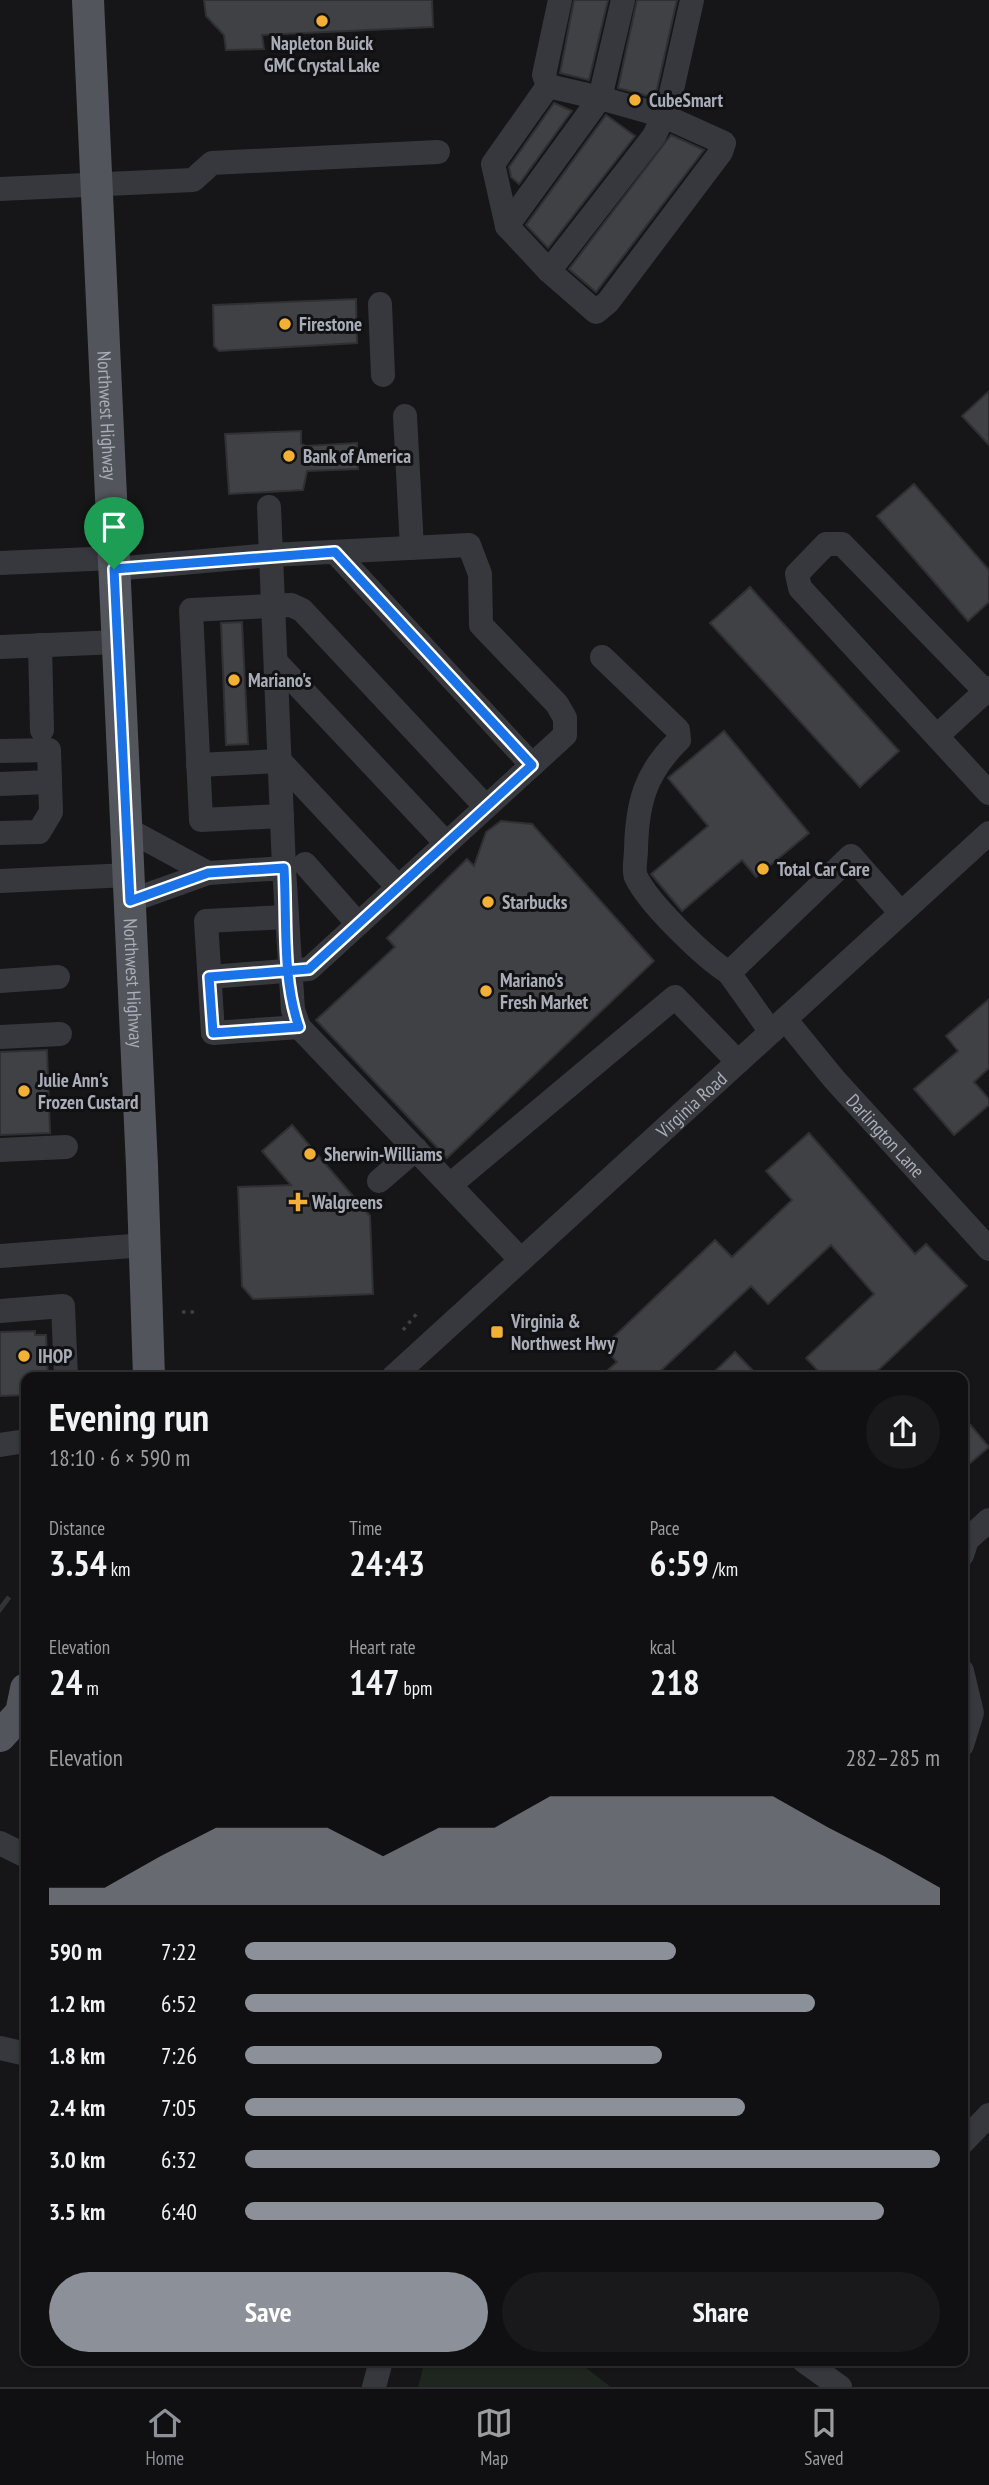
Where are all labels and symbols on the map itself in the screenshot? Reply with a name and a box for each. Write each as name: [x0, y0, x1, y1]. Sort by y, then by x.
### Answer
marker: Napleton Buick GMC Crystal Lake: [314, 13, 330, 29]
place label: Napleton Buick GMC Crystal Lake: [264, 31, 380, 77]
place label: CubeSmart: [649, 88, 723, 112]
marker: CubeSmart: [627, 92, 643, 108]
place label: Firestone: [299, 312, 362, 336]
marker: Firestone: [277, 316, 293, 332]
street label: Northwest Highway: [92, 350, 122, 482]
place label: Bank of America: [303, 444, 411, 468]
marker: Bank of America: [281, 448, 297, 464]
pin: [84, 497, 144, 569]
place label: Mariano's: [248, 668, 312, 692]
marker: Mariano's: [226, 672, 242, 688]
place label: Total Car Care: [777, 857, 870, 881]
marker: Total Car Care: [755, 861, 771, 877]
place label: Starbucks: [502, 890, 568, 914]
marker: Starbucks: [480, 894, 496, 910]
street label: Northwest Highway: [119, 918, 149, 1049]
place label: Mariano's Fresh Market: [500, 968, 589, 1014]
marker: Mariano's Fresh Market: [478, 983, 494, 999]
street label: Virginia Road: [650, 1066, 732, 1144]
place label: Julie Ann's Frozen Custard: [37, 1068, 138, 1114]
marker: Julie Ann's Frozen Custard: [16, 1083, 32, 1099]
street label: Darlington Lane: [841, 1089, 930, 1183]
place label: Sherwin-Williams: [324, 1142, 443, 1166]
marker: Sherwin-Williams: [302, 1146, 318, 1162]
place label: Walgreens: [311, 1190, 383, 1214]
marker: Walgreens: [290, 1194, 306, 1210]
place label: Virginia & Northwest Hwy: [510, 1309, 615, 1355]
marker: Virginia & Northwest Hwy: [489, 1324, 505, 1340]
place label: IHOP: [38, 1344, 72, 1368]
marker: IHOP: [16, 1348, 32, 1364]

